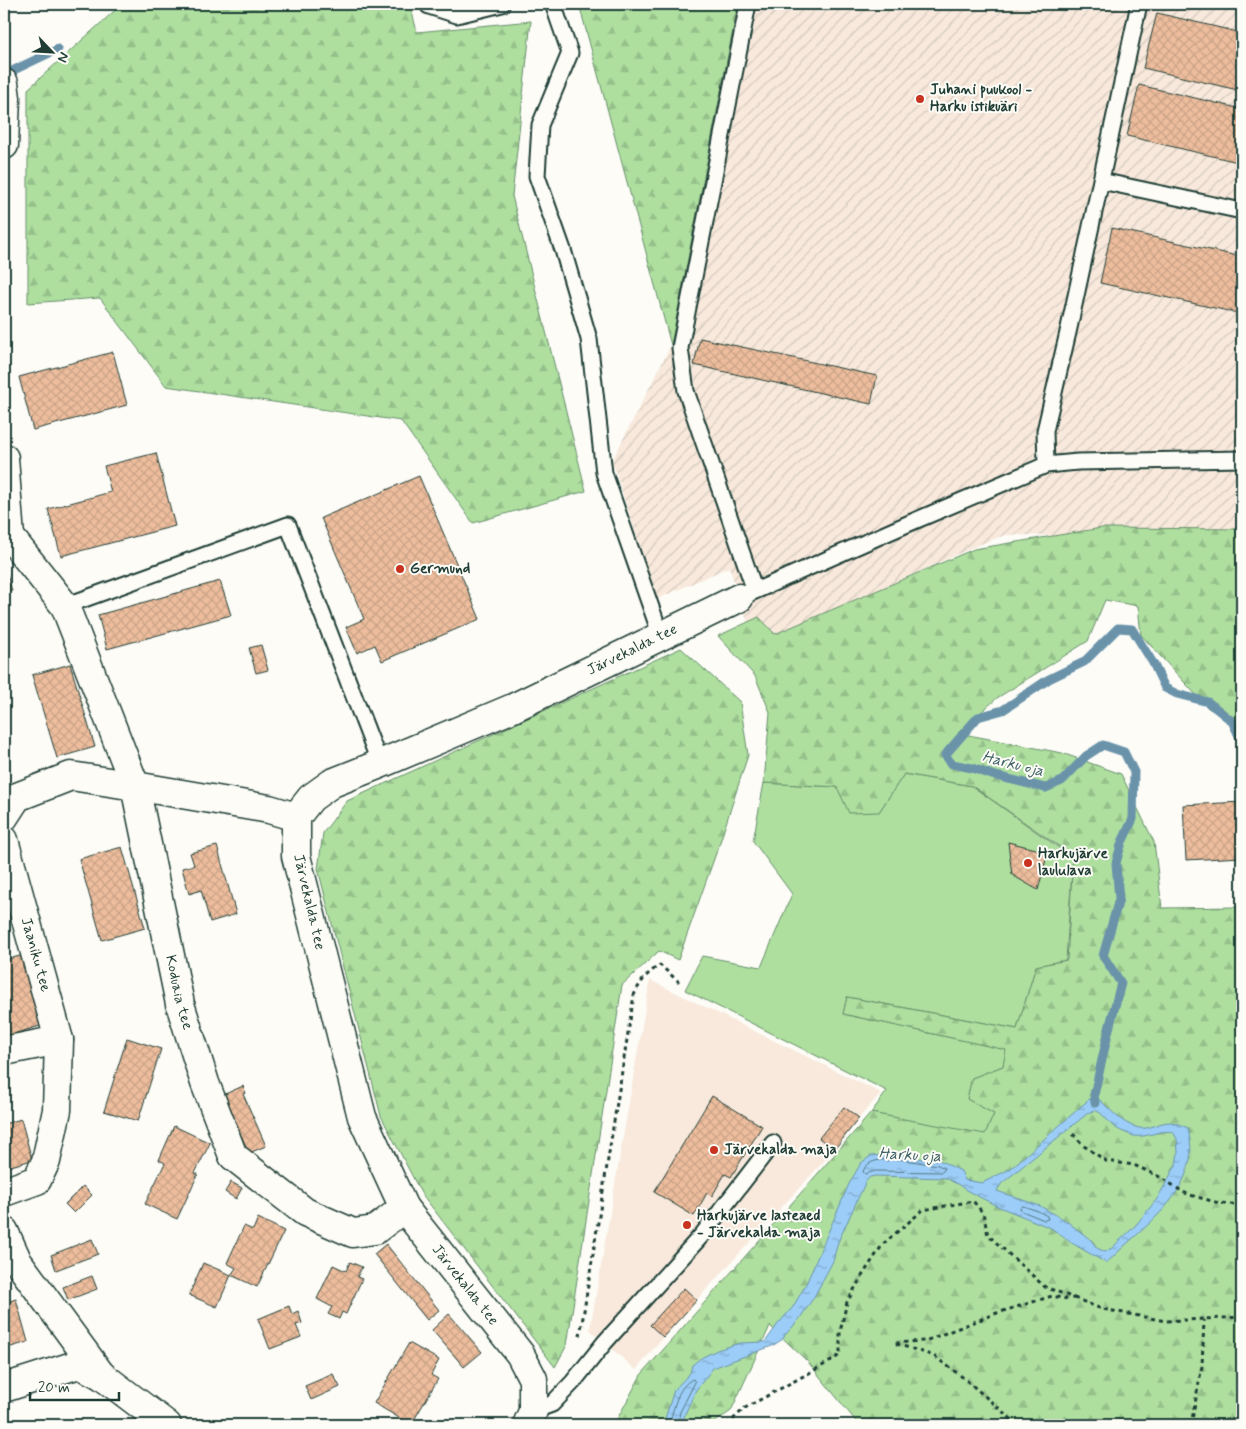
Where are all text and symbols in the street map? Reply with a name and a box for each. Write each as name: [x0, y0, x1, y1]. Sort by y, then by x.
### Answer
north arrow: [28, 28, 78, 78]
text: N: [53, 49, 73, 65]
place label: Juhani puukool - Harku istikuäri: [930, 80, 1032, 117]
marker: Juhani puukool - Harku istikuäri: [914, 93, 926, 105]
place label: Germund: [410, 559, 471, 579]
marker: Germund: [394, 563, 406, 575]
street label: Järvekalda tee: [584, 619, 681, 680]
water label: Harku oja: [980, 746, 1046, 782]
place label: Harkujärve laululava: [1038, 844, 1108, 881]
street label: Järvekalda tee: [288, 852, 330, 952]
marker: Harkujärve laululava: [1022, 857, 1034, 869]
street label: Jaaniku tee: [16, 915, 55, 994]
street label: Koduaia tee: [160, 953, 198, 1032]
place label: Järvekalda maja: [724, 1140, 837, 1160]
water label: Harku oja: [878, 1143, 942, 1167]
marker: Järvekalda maja: [708, 1144, 720, 1156]
place label: Harkujärve lasteaed - Järvekalda maja: [697, 1206, 821, 1243]
marker: Harkujärve lasteaed - Järvekalda maja: [681, 1219, 693, 1231]
street label: Järvekalda tee: [427, 1240, 503, 1330]
scale bar: [30, 1369, 119, 1401]
text: 20 m: [38, 1378, 70, 1398]

